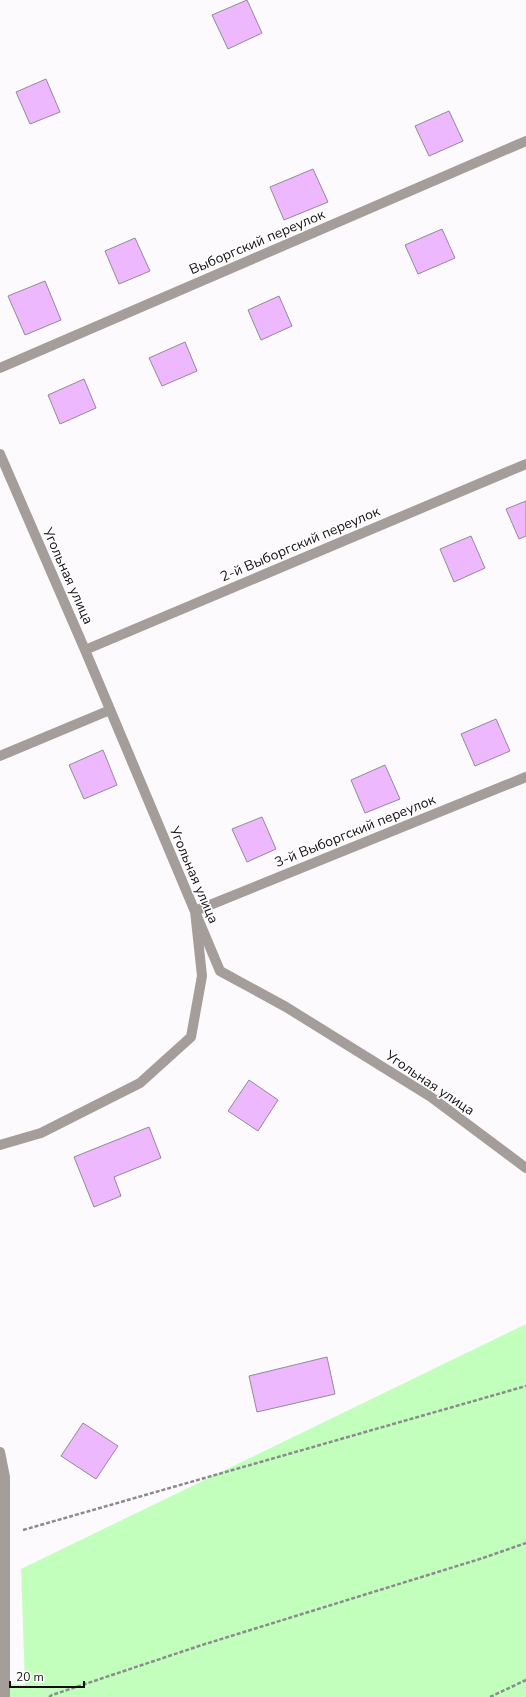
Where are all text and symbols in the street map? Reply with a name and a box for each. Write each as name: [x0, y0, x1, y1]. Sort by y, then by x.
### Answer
street label: Выборгский переулок: [186, 205, 328, 279]
street label: 2-й Выборгский переулок: [217, 501, 383, 586]
street label: Угольная улица: [38, 524, 98, 627]
street label: 3-й Выборгский переулок: [272, 790, 439, 872]
street label: Угольная улица: [165, 823, 223, 926]
street label: Угольная улица: [381, 1046, 478, 1120]
scale bar: [10, 1663, 84, 1689]
text: 20 m: [16, 1669, 44, 1685]

